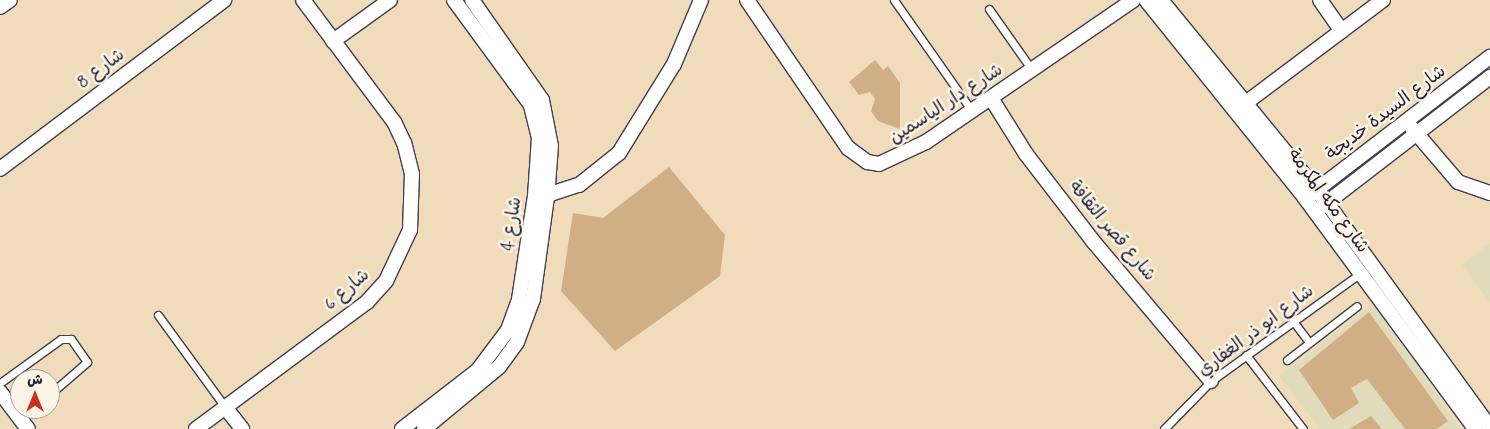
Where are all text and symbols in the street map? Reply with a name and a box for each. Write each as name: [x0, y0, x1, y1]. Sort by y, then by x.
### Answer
street label: شارع 8: [73, 44, 129, 94]
street label: شارع دار الياسمين: [885, 59, 1007, 149]
street label: شارع السيدة خديجة: [1322, 61, 1450, 165]
street label: شارع مكه المكرمة: [1283, 145, 1373, 257]
street label: شارع قصر الثقافة: [1064, 177, 1160, 285]
street label: شارع 4: [498, 196, 526, 252]
street label: شارع 6: [320, 264, 374, 316]
street label: شارع ابو ذر الغفاري: [1194, 281, 1318, 381]
north arrow: [10, 369, 60, 419]
text: ش: [27, 371, 43, 389]

